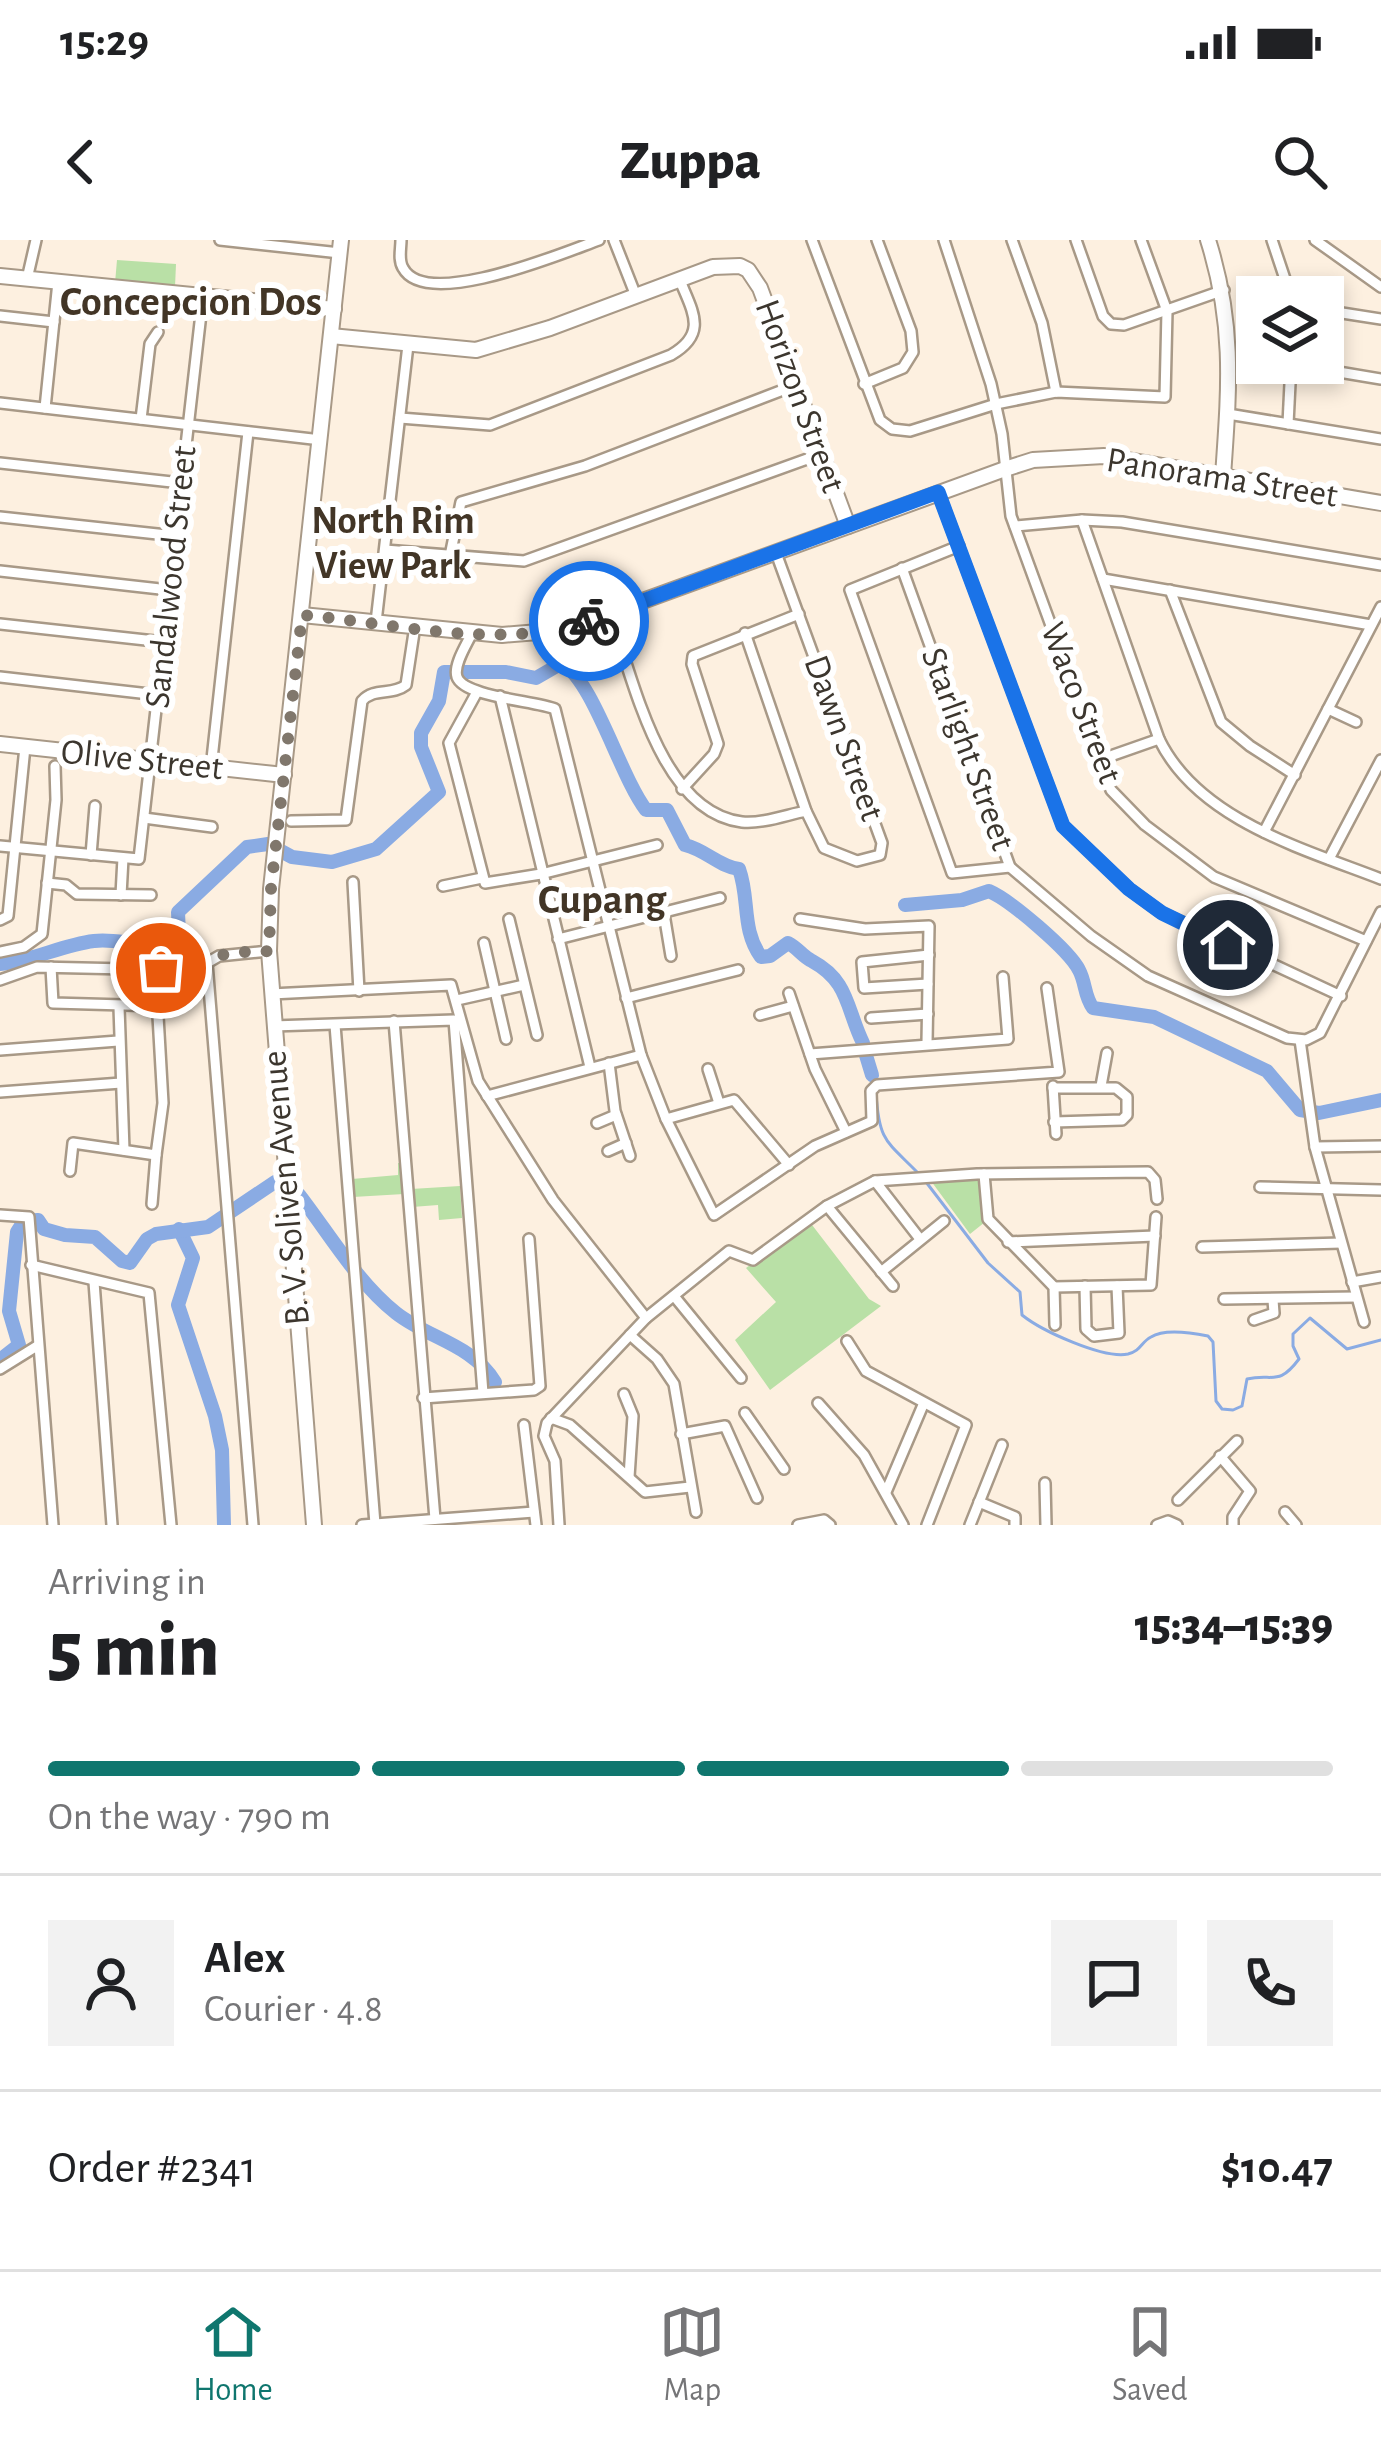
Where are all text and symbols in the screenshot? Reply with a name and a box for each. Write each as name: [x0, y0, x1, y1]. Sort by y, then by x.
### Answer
text: 15:29: [60, 19, 149, 64]
icon: back: [48, 129, 114, 195]
icon: search: [1267, 129, 1333, 195]
text: Zuppa: [620, 135, 761, 189]
map controls: [1236, 276, 1344, 384]
button: layers: [1236, 276, 1344, 384]
district label: Concepcion Dos: [60, 281, 322, 323]
street label: Horizon Street: [748, 295, 852, 498]
street label: Panorama Street: [1104, 442, 1341, 514]
street label: Sandalwood Street: [139, 443, 203, 710]
district label: North Rim View Park: [311, 502, 475, 586]
courier: [529, 561, 649, 681]
icon: bike: [556, 588, 622, 654]
street label: Waco Street: [1034, 618, 1128, 789]
street label: Starlight Street: [915, 643, 1021, 855]
street label: Dawn Street: [798, 651, 891, 826]
street label: Olive Street: [59, 734, 225, 786]
district label: Cupang: [538, 879, 667, 921]
pin: [1177, 894, 1279, 996]
icon: home: [1195, 912, 1261, 978]
pin: [110, 917, 212, 1019]
icon: bag: [128, 935, 194, 1001]
street label: B. V. Soliven Avenue: [256, 1049, 316, 1327]
text: Arriving in: [48, 1563, 206, 1602]
text: 15:34–15:39: [1135, 1604, 1333, 1649]
text: 5 min: [48, 1612, 220, 1690]
text: On the way · 790 m: [48, 1798, 331, 1837]
button: person: [48, 1920, 174, 2046]
button: chat: [1051, 1920, 1177, 2046]
button: phone: [1207, 1920, 1333, 2046]
text: Alex: [204, 1936, 285, 1981]
text: Courier · 4.8: [204, 1990, 383, 2029]
text: Order #2341: [48, 2146, 256, 2191]
text: $10.47: [1221, 2146, 1333, 2191]
tab: Home: [193, 2299, 273, 2411]
tab: Map: [659, 2299, 725, 2411]
tab: Saved: [1112, 2299, 1188, 2411]

